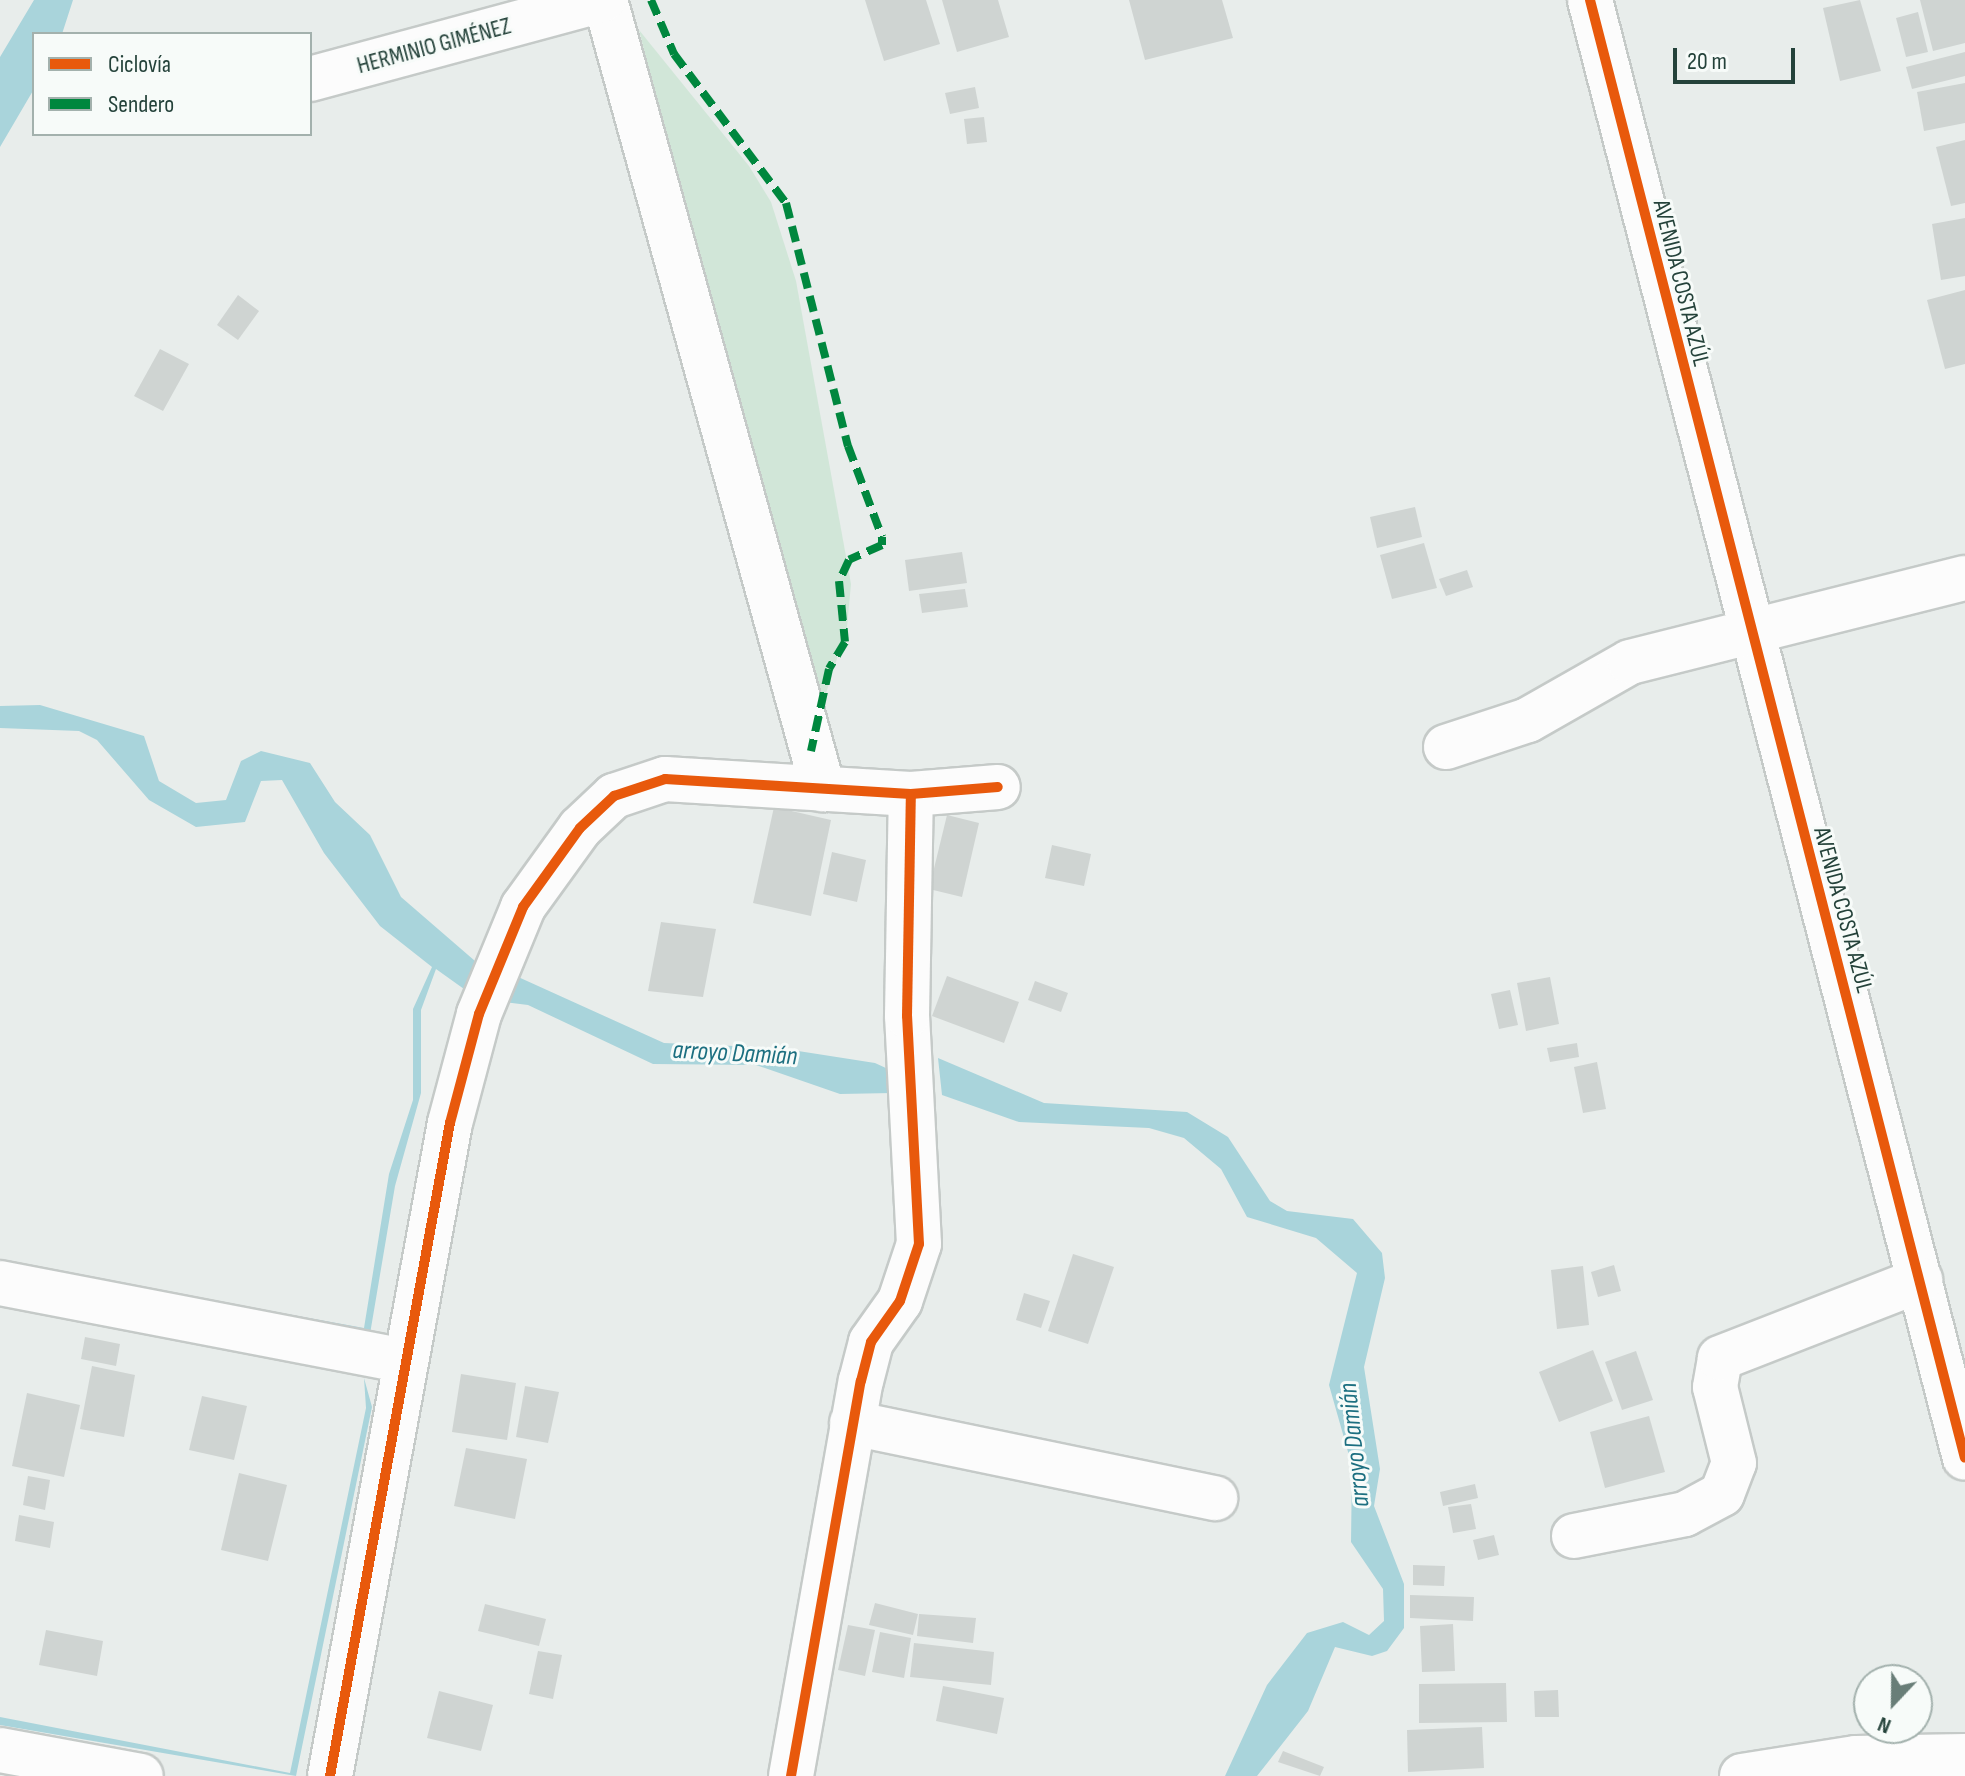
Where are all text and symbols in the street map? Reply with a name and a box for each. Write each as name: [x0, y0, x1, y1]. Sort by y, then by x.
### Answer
street label: HERMINIO GIMÉNEZ: [354, 12, 514, 80]
legend: [32, 32, 312, 136]
scale bar: [1677, 32, 1799, 82]
text: 20 m: [1687, 47, 1727, 76]
text: Ciclovía: [108, 50, 171, 79]
text: Sendero: [108, 90, 174, 119]
street label: AVENIDA COSTA AZÚL: [1646, 197, 1716, 369]
street label: AVENIDA COSTA AZÚL: [1807, 824, 1879, 996]
water label: arroyo Damián: [672, 1035, 798, 1073]
water label: arroyo Damián: [1333, 1381, 1377, 1509]
north arrow: [1853, 1664, 1933, 1744]
text: N: [1874, 1710, 1895, 1740]

